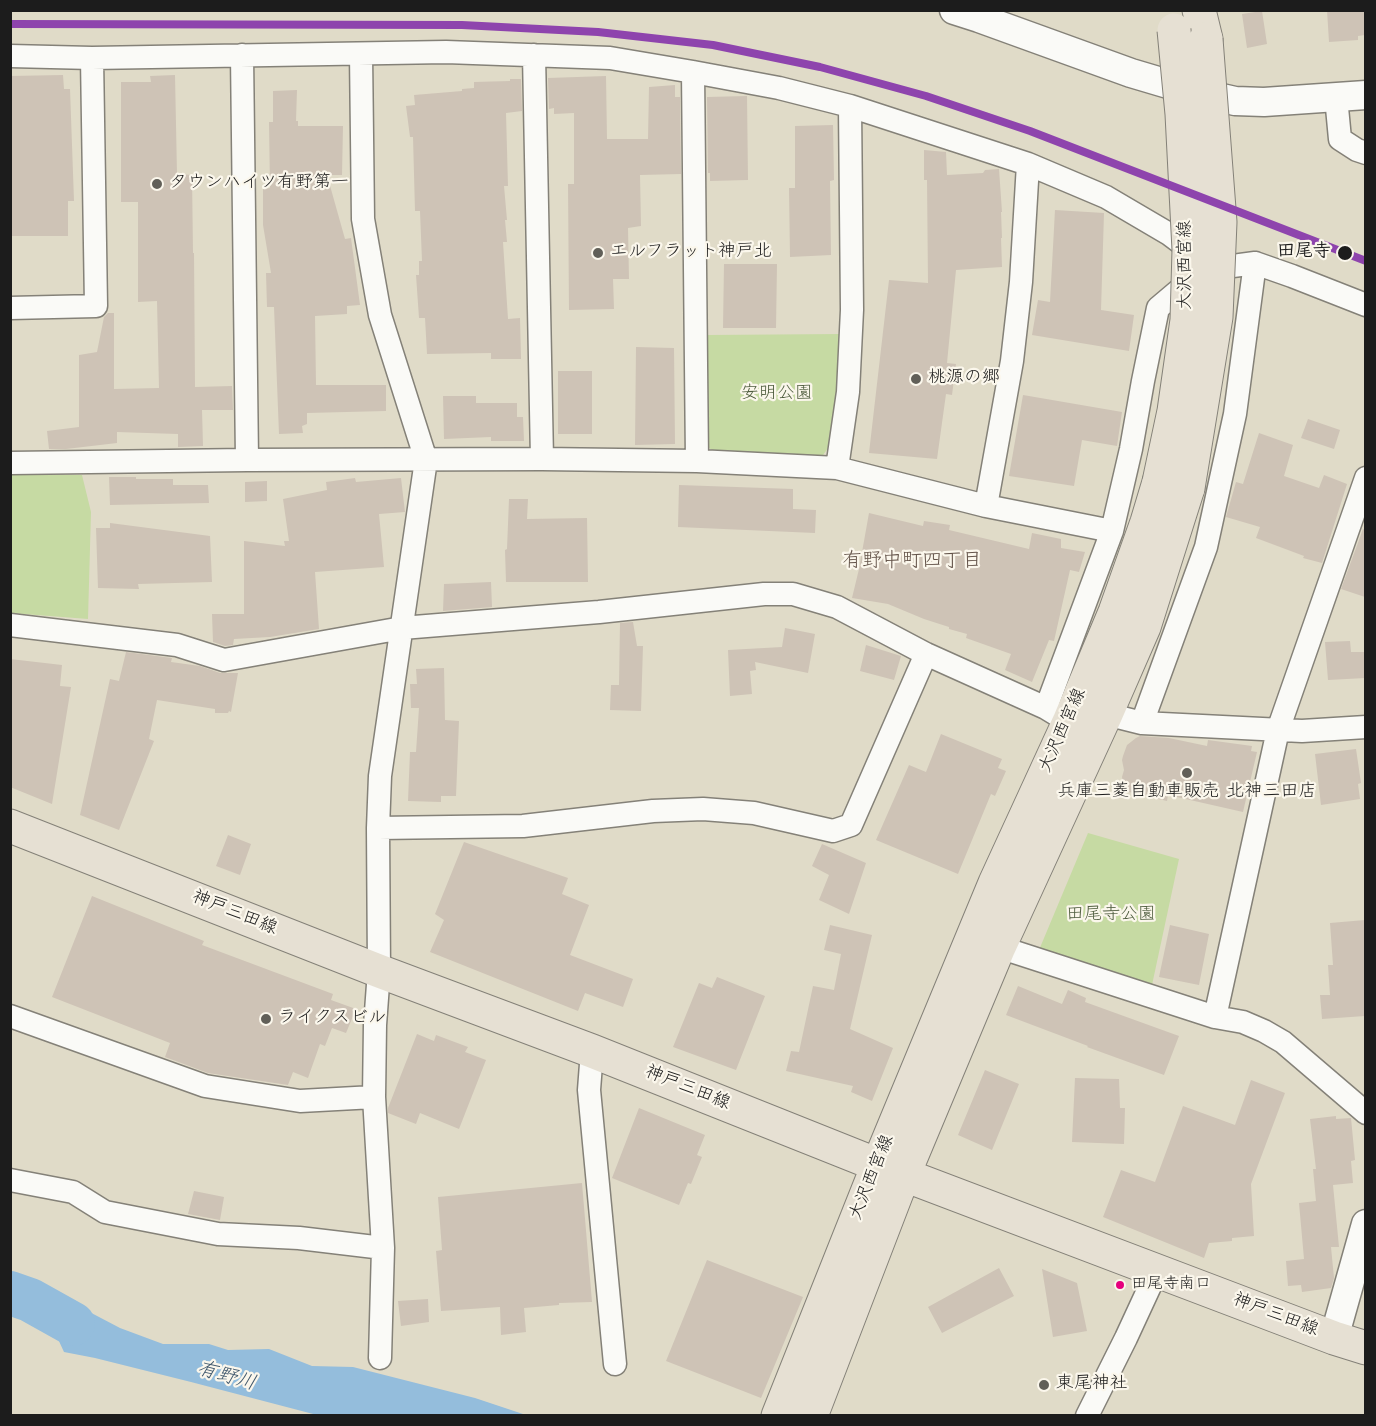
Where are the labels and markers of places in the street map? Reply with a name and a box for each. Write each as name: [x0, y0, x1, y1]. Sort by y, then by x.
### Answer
place label: タウンハイツ有野第一: [169, 173, 349, 195]
marker: タウンハイツ有野第一: [150, 177, 164, 191]
place label: エルフラット神戸北: [610, 242, 772, 264]
place label: 田尾寺: [1277, 242, 1331, 264]
marker: 田尾寺: [1336, 244, 1354, 262]
marker: エルフラット神戸北: [591, 246, 605, 260]
place label: 桃源の郷: [928, 368, 1000, 390]
marker: 桃源の郷: [909, 372, 923, 386]
marker: 兵庫三菱自動車販売 北神三田店: [1180, 766, 1194, 780]
place label: 兵庫三菱自動車販売 北神三田店: [1057, 782, 1317, 804]
place label: ライクスビル: [278, 1008, 386, 1030]
marker: ライクスビル: [259, 1012, 273, 1026]
place label: 田尾寺南口: [1131, 1275, 1211, 1295]
marker: 田尾寺南口: [1114, 1279, 1126, 1291]
place label: 東尾神社: [1056, 1374, 1128, 1396]
marker: 東尾神社: [1037, 1378, 1051, 1392]

